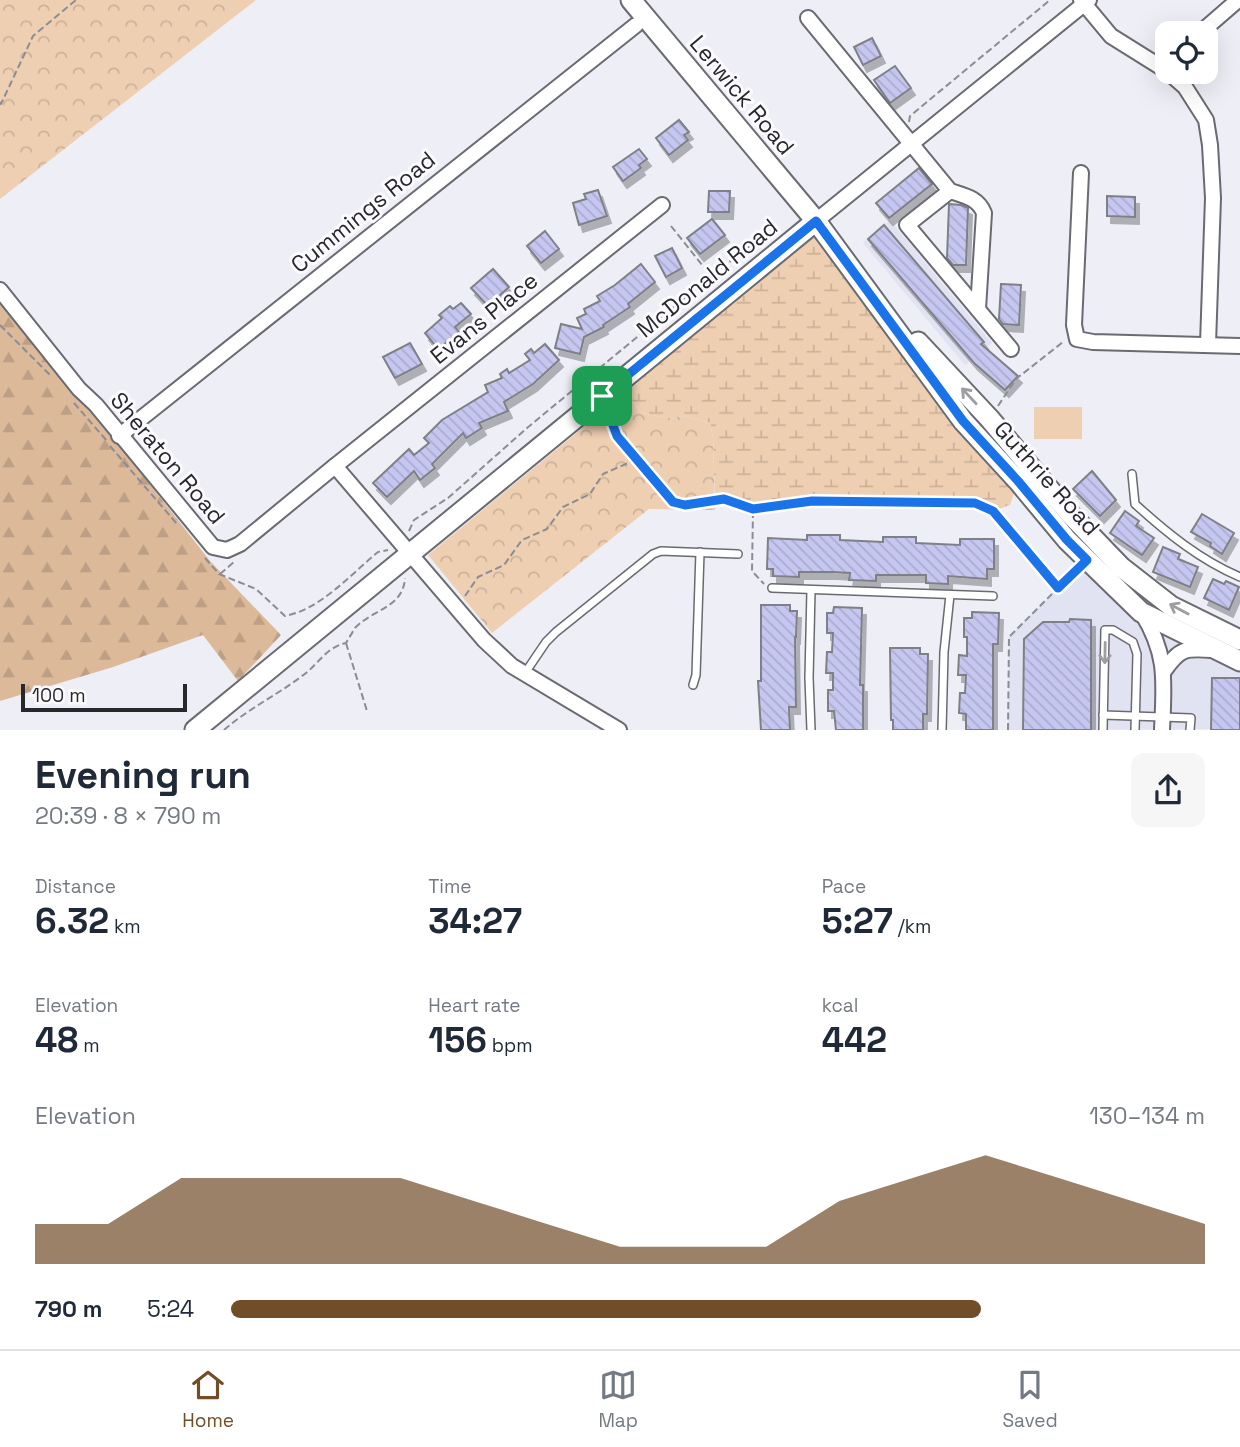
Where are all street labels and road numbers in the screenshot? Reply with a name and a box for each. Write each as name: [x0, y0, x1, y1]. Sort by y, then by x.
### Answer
street label: Lerwick Road: [683, 29, 801, 161]
street label: Cummings Road: [285, 145, 441, 279]
street label: McDonald Road: [630, 212, 784, 344]
street label: Evans Place: [424, 265, 544, 371]
street label: Sheraton Road: [104, 386, 232, 530]
street label: Guthrie Road: [988, 414, 1106, 542]

